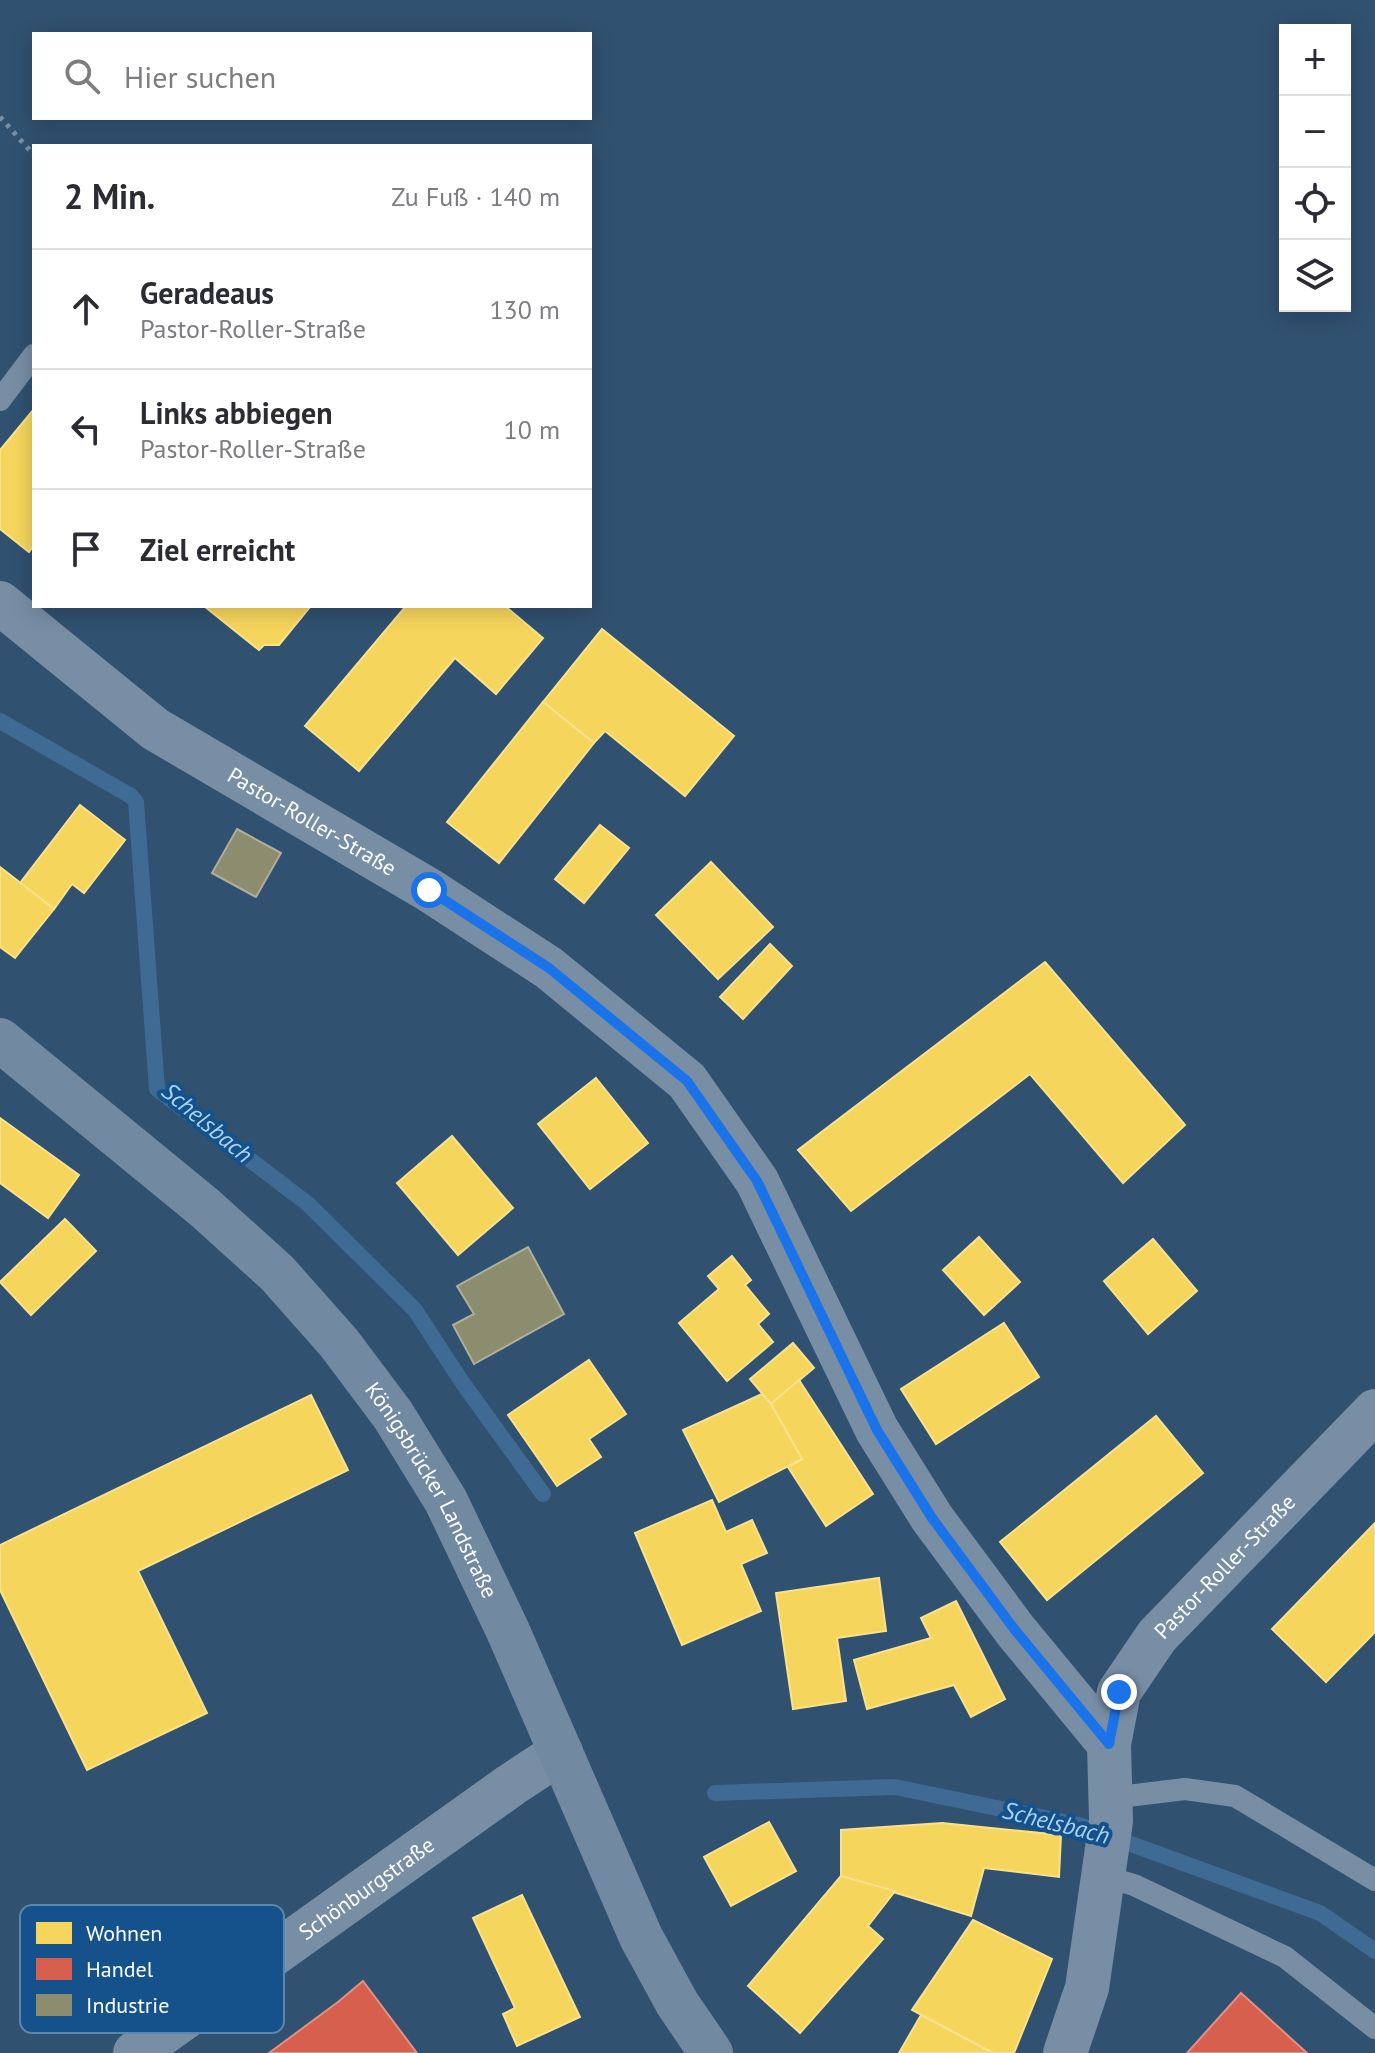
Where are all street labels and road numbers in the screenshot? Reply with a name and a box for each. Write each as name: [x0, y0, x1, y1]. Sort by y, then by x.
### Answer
street label: Pastor-Roller-Straße: [223, 761, 402, 882]
street label: Königsbrücker Landstraße: [359, 1376, 504, 1602]
street label: Pastor-Roller-Straße: [1148, 1488, 1301, 1645]
street label: Schönburgstraße: [293, 1830, 440, 1946]

